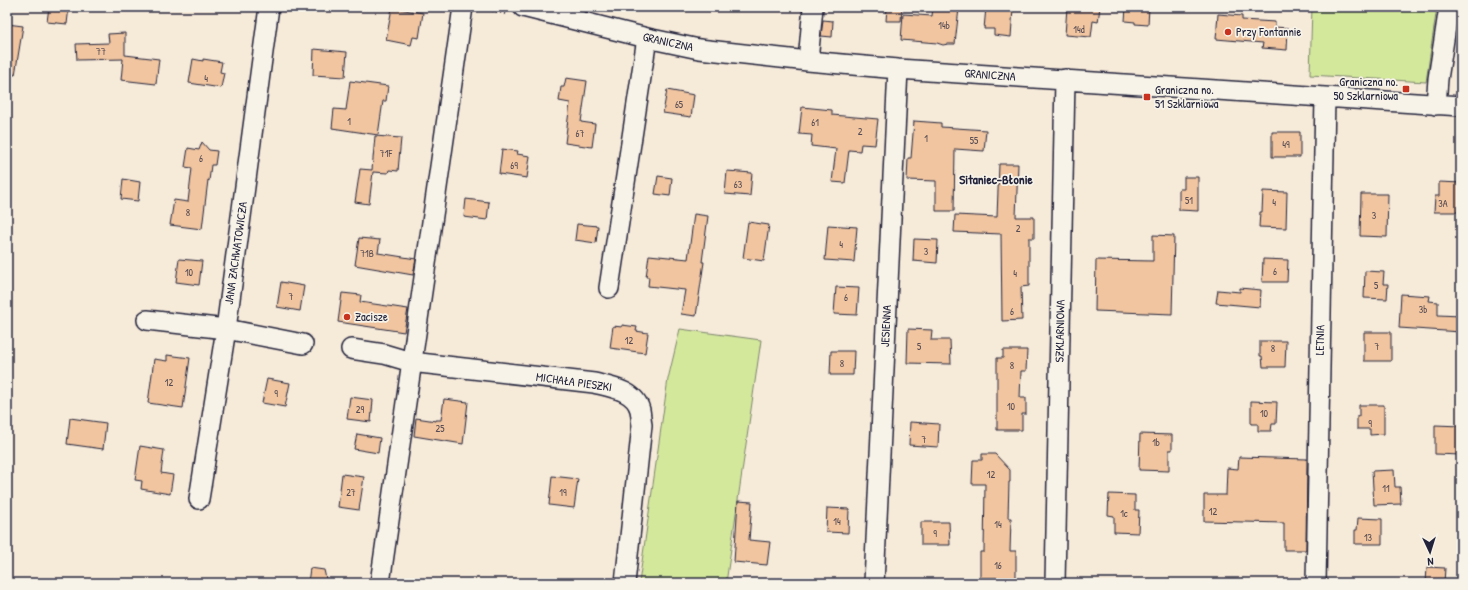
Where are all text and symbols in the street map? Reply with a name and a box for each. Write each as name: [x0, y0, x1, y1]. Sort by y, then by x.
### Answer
house number: 14b: [938, 19, 950, 32]
house number: 14d: [1073, 23, 1085, 36]
place label: Przy Fontannie: [1236, 23, 1301, 40]
marker: Przy Fontannie: [1223, 27, 1233, 37]
street label: GRANICZNA: [641, 28, 695, 55]
house number: 77: [96, 45, 106, 58]
street label: GRANICZNA: [964, 64, 1016, 85]
house number: 4: [204, 72, 208, 85]
place label: Graniczna no. 50 Szklarniowa: [1333, 73, 1398, 104]
place label: Graniczna no. 51 Szklarniowa: [1155, 81, 1219, 112]
marker: Graniczna no. 50 Szklarniowa: [1401, 84, 1411, 94]
marker: Graniczna no. 51 Szklarniowa: [1142, 92, 1152, 102]
house number: 65: [675, 98, 684, 111]
house number: 1: [347, 115, 351, 128]
house number: 61: [811, 116, 819, 129]
house number: 2: [858, 125, 863, 138]
house number: 67: [576, 127, 585, 140]
house number: 1: [924, 132, 928, 145]
house number: 55: [970, 134, 979, 147]
house number: 49: [1282, 138, 1290, 151]
house number: 71F: [380, 147, 392, 160]
house number: 6: [199, 152, 203, 165]
house number: 69: [510, 159, 518, 172]
district label: Sitaniec-Błonie: [959, 170, 1034, 188]
house number: 63: [734, 178, 743, 191]
house number: 51: [1185, 194, 1193, 207]
house number: 4: [1272, 196, 1276, 209]
house number: 3A: [1438, 197, 1448, 210]
street label: JANA ZACHWATOWICZA: [220, 200, 251, 305]
house number: 8: [186, 206, 190, 219]
house number: 3: [1372, 209, 1377, 222]
house number: 2: [1016, 222, 1021, 235]
house number: 4: [839, 238, 843, 251]
house number: 3: [924, 245, 929, 258]
house number: 71B: [360, 247, 374, 260]
house number: 6: [1273, 265, 1277, 278]
house number: 10: [185, 266, 194, 279]
house number: 4: [1013, 267, 1017, 280]
house number: 5: [1374, 279, 1379, 292]
house number: 7: [289, 290, 294, 303]
house number: 6: [844, 291, 848, 304]
street label: SZKLARNIOWA: [1050, 299, 1069, 363]
house number: 3b: [1419, 303, 1427, 316]
street label: JESIENNA: [876, 304, 895, 347]
house number: 6: [1010, 305, 1014, 318]
place label: Zacisze: [355, 308, 388, 325]
marker: Zacisze: [342, 312, 352, 322]
street label: LETNIA: [1311, 324, 1328, 355]
house number: 12: [625, 334, 633, 347]
house number: 5: [917, 340, 922, 353]
house number: 7: [1375, 340, 1380, 353]
house number: 8: [1271, 342, 1275, 355]
house number: 8: [840, 357, 844, 370]
house number: 8: [1010, 359, 1014, 372]
street label: MICHAŁA PIESZKI: [535, 368, 613, 395]
house number: 12: [165, 376, 173, 389]
house number: 9: [274, 387, 278, 400]
house number: 10: [1007, 400, 1016, 413]
house number: 29: [356, 403, 365, 416]
house number: 10: [1260, 407, 1269, 420]
house number: 9: [1368, 417, 1372, 430]
house number: 25: [436, 422, 445, 435]
house number: 7: [922, 433, 927, 446]
house number: 1b: [1152, 436, 1160, 449]
house number: 12: [987, 468, 995, 481]
house number: 11: [1382, 482, 1390, 495]
house number: 27: [346, 486, 356, 499]
house number: 19: [559, 486, 567, 499]
house number: 12: [1209, 505, 1217, 518]
house number: 1c: [1120, 507, 1128, 520]
house number: 14: [833, 515, 841, 528]
house number: 14: [994, 518, 1002, 531]
house number: 9: [933, 527, 937, 540]
house number: 13: [1364, 531, 1373, 544]
north arrow: [1410, 532, 1450, 572]
text: N: [1427, 555, 1434, 569]
house number: 16: [994, 559, 1002, 572]

